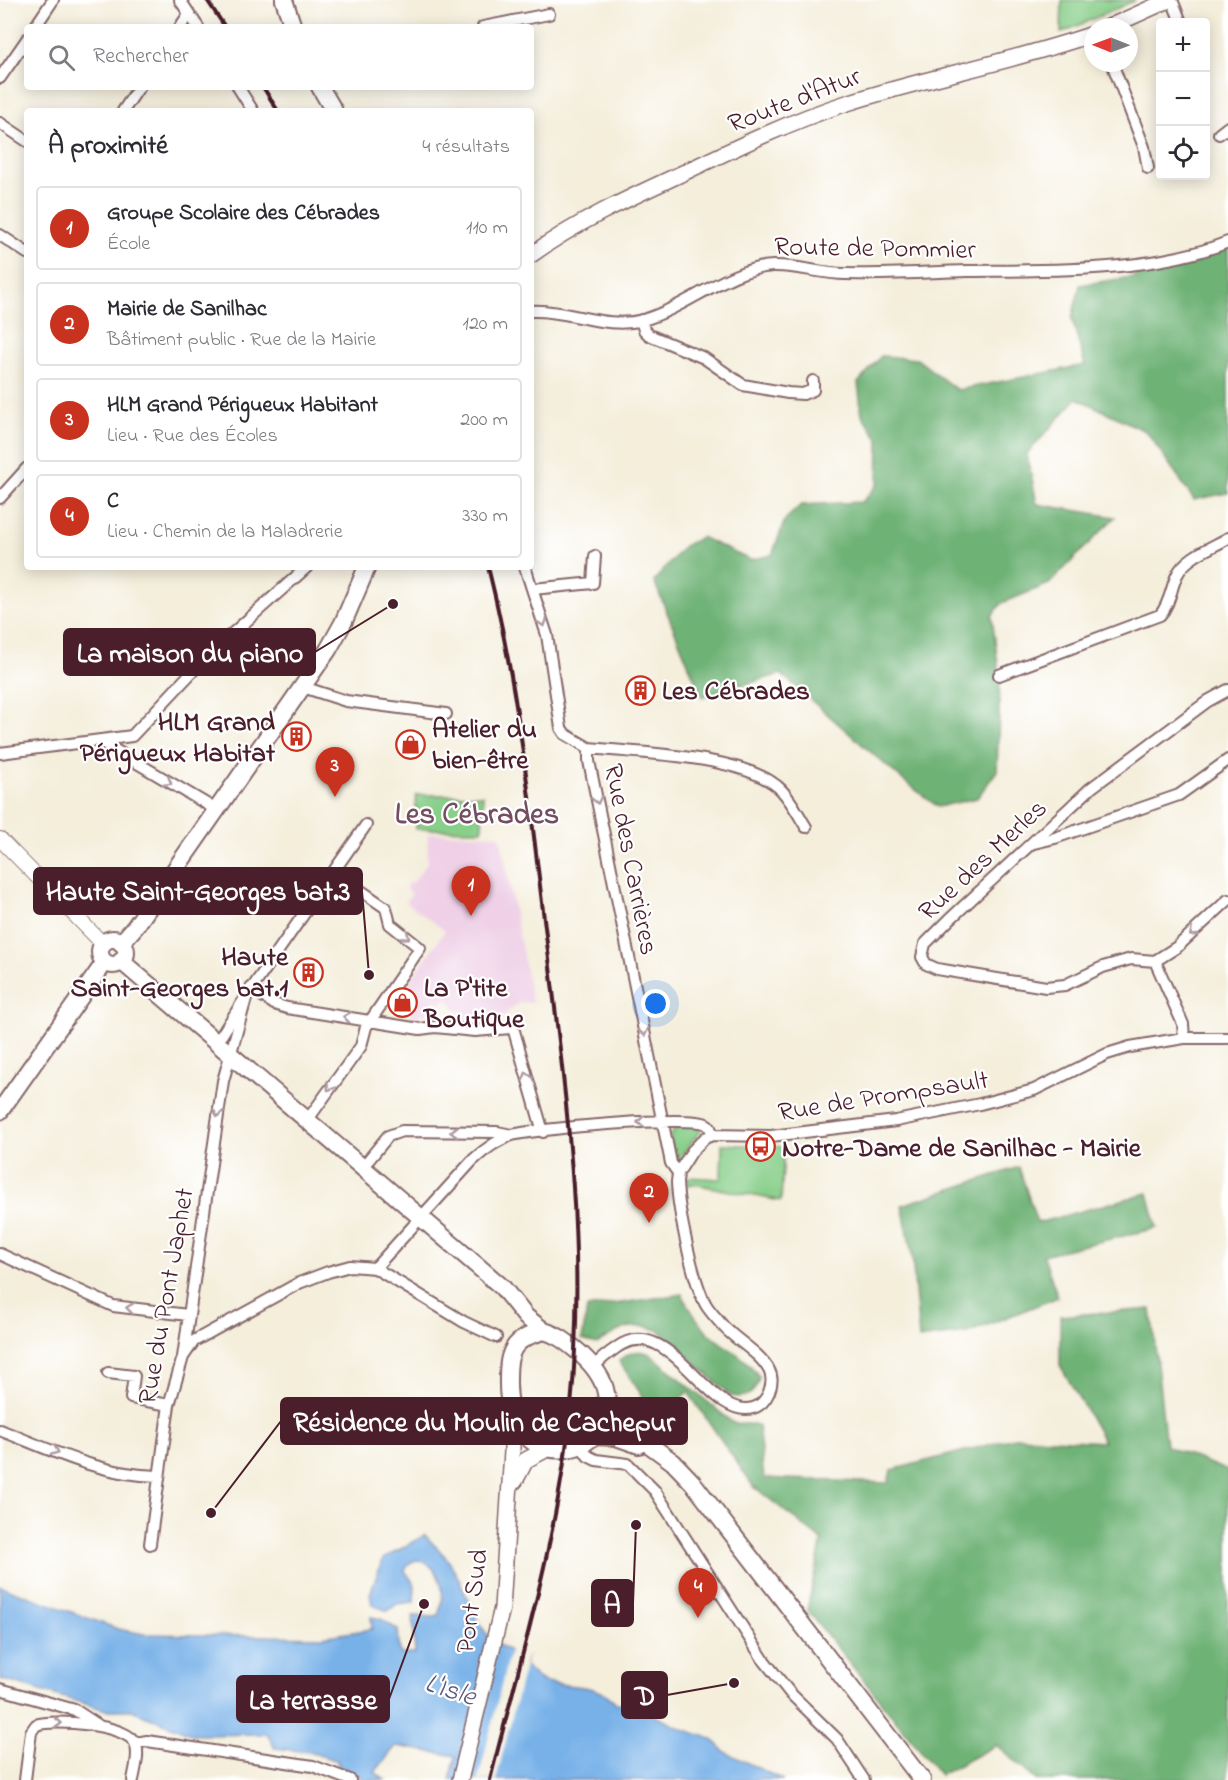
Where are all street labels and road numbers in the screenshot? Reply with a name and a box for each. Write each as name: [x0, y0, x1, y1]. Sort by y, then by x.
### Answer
street label: Route d'Atur: [723, 58, 868, 145]
street label: Route de Pommier: [774, 228, 977, 271]
street label: Rue des Carrières: [592, 760, 667, 959]
street label: Rue des Merles: [910, 791, 1057, 931]
street label: Rue de Prompsault: [775, 1062, 991, 1133]
street label: Rue du Pont Japhet: [129, 1185, 206, 1408]
street label: Pont Sud: [447, 1547, 500, 1656]

